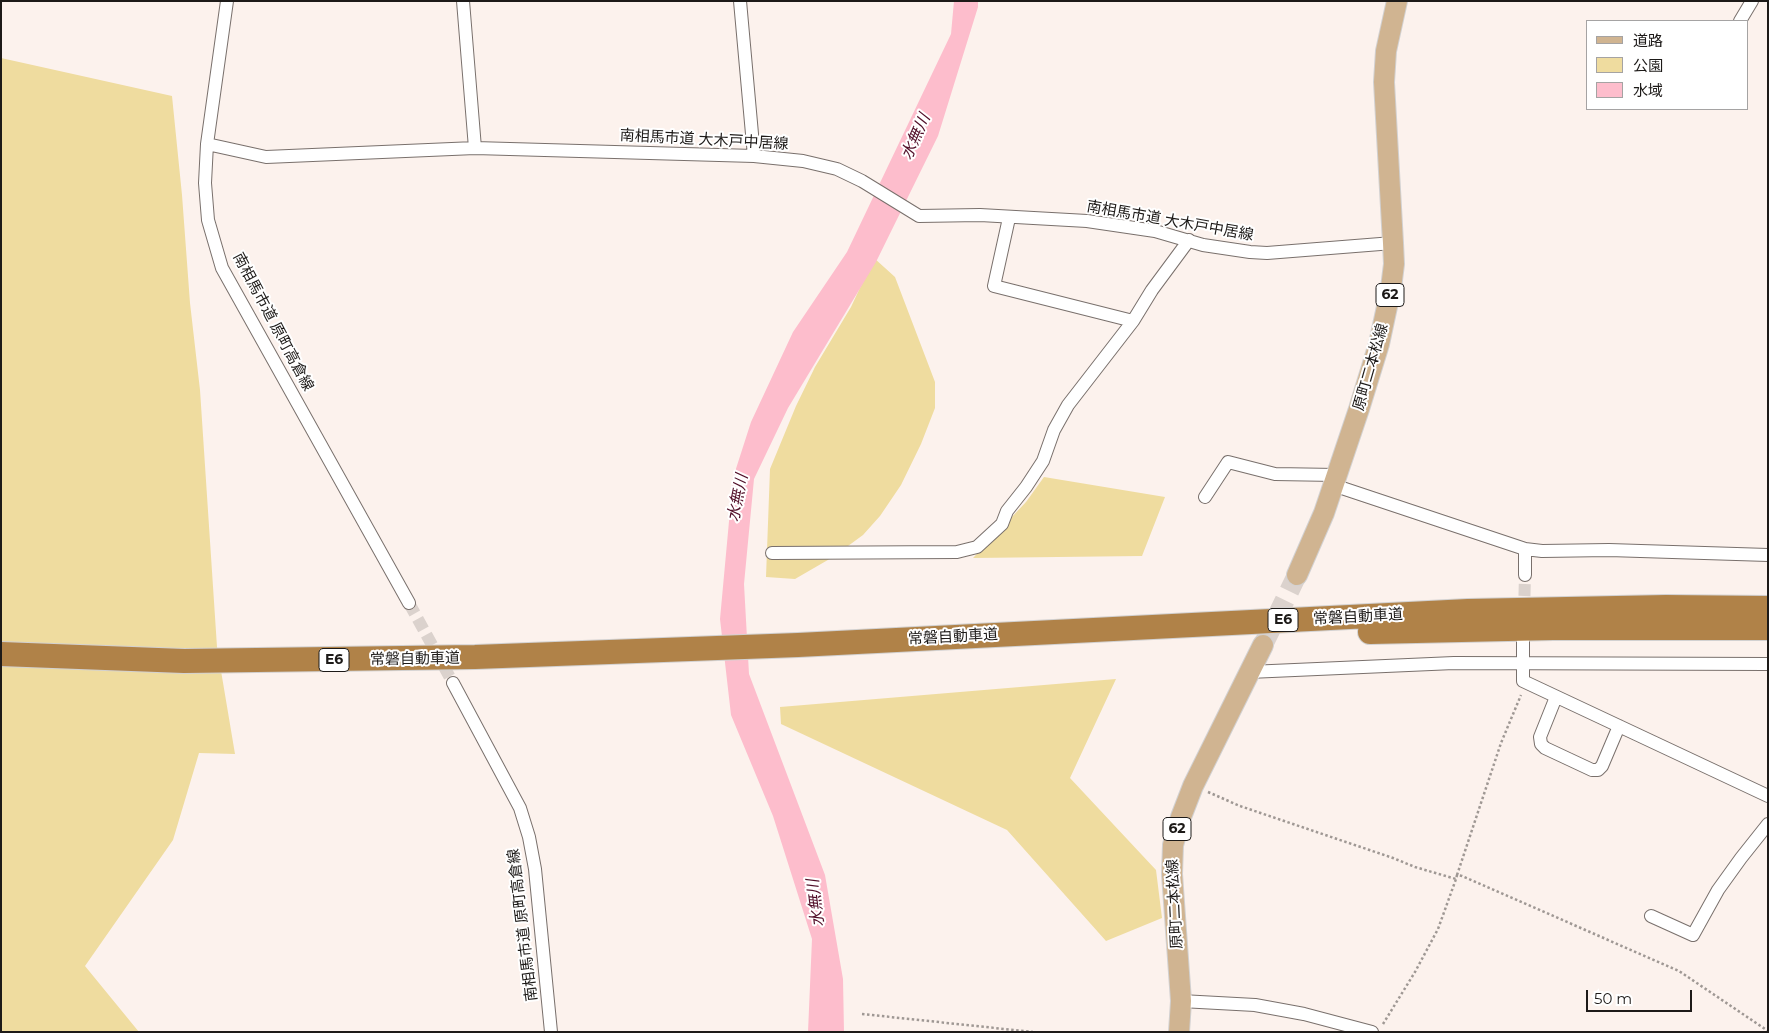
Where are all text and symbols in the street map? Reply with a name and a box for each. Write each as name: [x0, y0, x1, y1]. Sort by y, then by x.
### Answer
legend: [1586, 20, 1749, 110]
text: 道路: [1633, 31, 1663, 50]
text: 公園: [1633, 56, 1663, 75]
text: 水域: [1633, 81, 1663, 100]
water label: 水無川: [897, 111, 935, 163]
street label: 南相馬市道 大木戸中居線: [619, 127, 789, 153]
street label: 南相馬市道 大木戸中居線: [1085, 197, 1255, 245]
street label: 南相馬市道 原町高倉線: [229, 250, 317, 394]
road number: 62: [1376, 284, 1404, 306]
street label: 原町二本松線: [1350, 321, 1392, 413]
water label: 水無川: [724, 473, 752, 523]
street label: 常磐自動車道: [1313, 606, 1403, 628]
road number: E6: [1268, 608, 1298, 632]
street label: 常磐自動車道: [908, 626, 998, 648]
road number: E6: [319, 648, 349, 672]
street label: 常磐自動車道: [370, 649, 460, 669]
road number: 62: [1163, 818, 1191, 841]
street label: 南相馬市道 原町高倉線: [505, 848, 541, 1002]
street label: 原町二本松線: [1164, 859, 1186, 949]
water label: 水無川: [804, 878, 828, 928]
scale bar: [1589, 980, 1695, 1012]
text: 50 m: [1594, 989, 1632, 1008]

